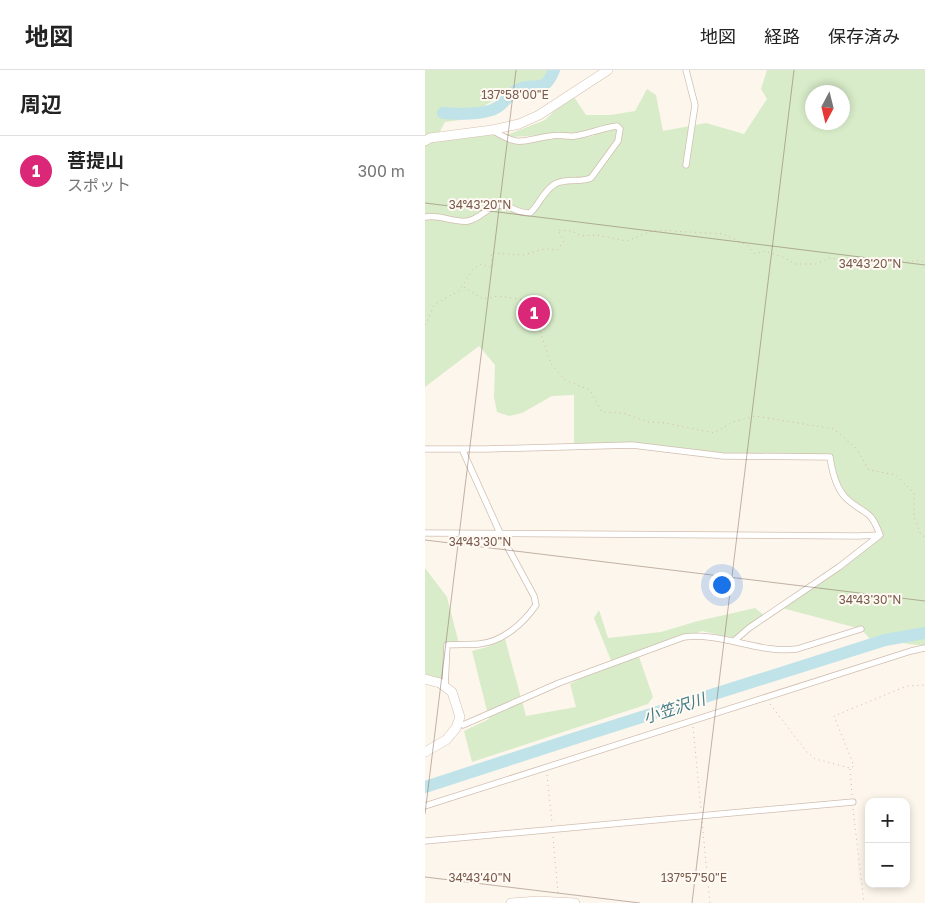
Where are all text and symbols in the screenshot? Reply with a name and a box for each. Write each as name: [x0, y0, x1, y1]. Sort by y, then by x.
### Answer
text: 地図: [25, 21, 73, 50]
text: 地図: [700, 25, 736, 47]
text: 経路: [764, 25, 800, 47]
text: 保存済み: [828, 25, 900, 47]
north arrow: [805, 85, 850, 130]
text: 137°58'00"E: [481, 87, 549, 102]
text: 周辺: [20, 91, 62, 117]
text: 菩提山: [67, 148, 124, 171]
text: 1: [32, 161, 40, 181]
text: 300 m: [358, 161, 405, 181]
text: スポット: [67, 175, 131, 195]
text: 34°43'20"N: [449, 197, 511, 212]
text: 34°43'20"N: [839, 256, 901, 271]
pin: 1: [518, 294, 550, 332]
text: 34°43'30"N: [449, 534, 511, 549]
your location: [709, 572, 735, 598]
text: 34°43'30"N: [839, 592, 901, 607]
water label: 小笠沢川: [640, 688, 709, 727]
map controls: [865, 798, 910, 888]
button: +: [865, 798, 910, 843]
button: −: [865, 843, 910, 888]
text: 34°43'40"N: [449, 870, 511, 885]
text: 137°57'50"E: [661, 870, 727, 885]

